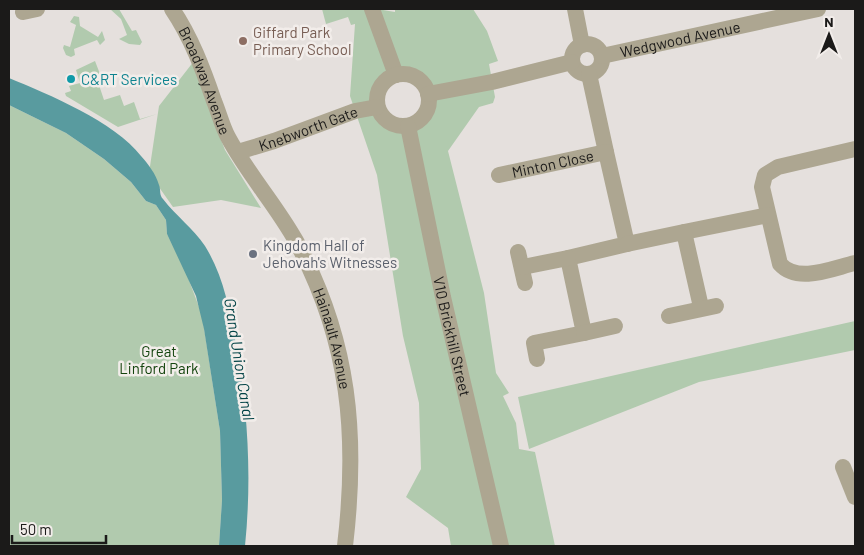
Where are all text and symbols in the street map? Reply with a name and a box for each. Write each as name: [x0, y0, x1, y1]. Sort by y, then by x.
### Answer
north arrow: [804, 10, 854, 60]
text: N: [824, 13, 834, 30]
street label: Wedgwood Avenue: [618, 17, 742, 61]
street label: Broadway Avenue: [175, 23, 235, 137]
place label: Giffard Park Primary School: [253, 23, 351, 58]
marker: Giffard Park Primary School: [237, 35, 249, 47]
place label: C&RT Services: [81, 70, 177, 88]
marker: C&RT Services: [65, 73, 77, 85]
street label: Knebworth Gate: [256, 102, 360, 154]
street label: Minton Close: [510, 146, 595, 181]
place label: Kingdom Hall of Jehovah's Witnesses: [263, 236, 397, 271]
marker: Kingdom Hall of Jehovah's Witnesses: [247, 248, 259, 260]
street label: V10 Brickhill Street: [430, 275, 475, 398]
street label: Hainault Avenue: [310, 285, 354, 390]
water label: Grand Union Canal: [221, 296, 259, 422]
park label: Great Linford Park: [119, 342, 199, 377]
scale bar: [12, 512, 106, 544]
text: 50 m: [20, 520, 52, 538]

